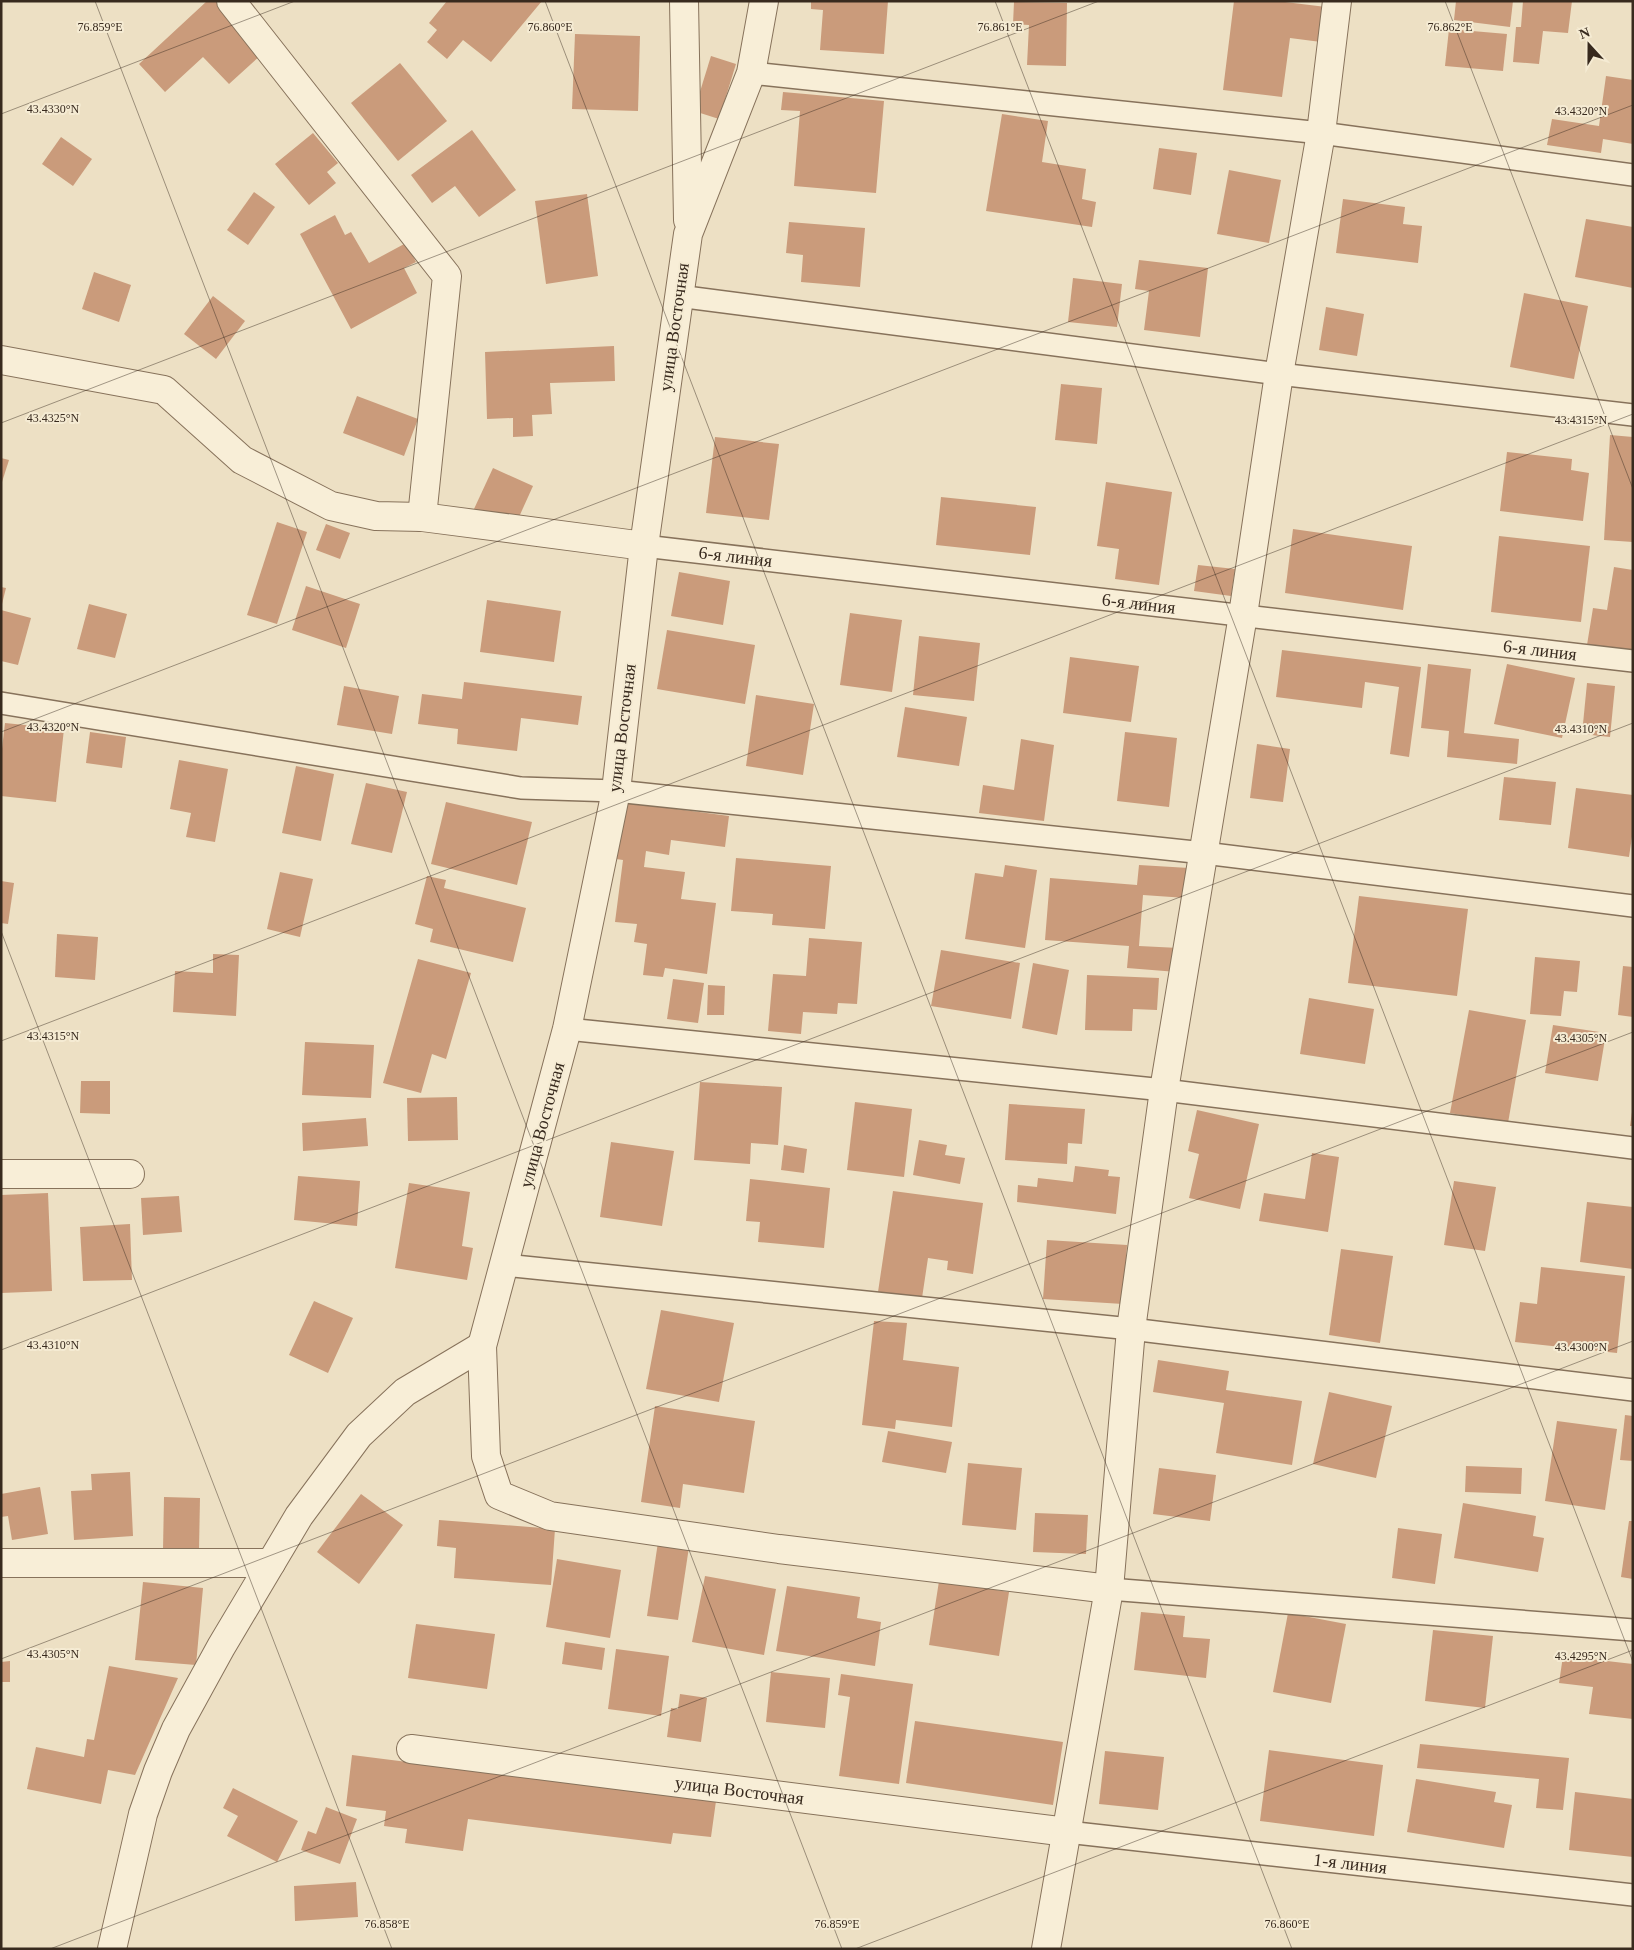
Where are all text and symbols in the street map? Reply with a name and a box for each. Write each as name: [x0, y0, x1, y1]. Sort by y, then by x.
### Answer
text: 76.859°E: [77, 20, 123, 34]
text: 76.860°E: [527, 20, 573, 34]
text: 76.861°E: [977, 20, 1023, 34]
text: 76.862°E: [1427, 20, 1473, 34]
north arrow: [1564, 20, 1614, 70]
text: N: [1577, 25, 1592, 42]
text: 43.4330°N: [27, 102, 80, 116]
text: 43.4320°N: [1555, 104, 1608, 118]
street label: улица Восточная: [655, 261, 693, 393]
text: 43.4325°N: [27, 411, 80, 425]
text: 43.4315°N: [1555, 413, 1608, 427]
street label: 6-я линия: [697, 542, 773, 571]
street label: 6-я линия: [1101, 589, 1177, 618]
street label: 6-я линия: [1502, 636, 1578, 664]
street label: улица Восточная: [604, 663, 640, 793]
text: 43.4320°N: [27, 720, 80, 734]
text: 43.4310°N: [1555, 722, 1608, 736]
text: 43.4315°N: [27, 1029, 80, 1043]
text: 43.4305°N: [1555, 1031, 1608, 1045]
street label: улица Восточная: [516, 1060, 568, 1190]
text: 43.4310°N: [27, 1338, 80, 1352]
text: 43.4300°N: [1555, 1340, 1608, 1354]
text: 43.4305°N: [27, 1647, 80, 1661]
text: 43.4295°N: [1555, 1649, 1608, 1663]
street label: улица Восточная: [674, 1772, 805, 1809]
street label: 1-я линия: [1312, 1849, 1388, 1878]
text: 76.858°E: [364, 1917, 410, 1931]
text: 76.859°E: [814, 1917, 860, 1931]
text: 76.860°E: [1264, 1917, 1310, 1931]

